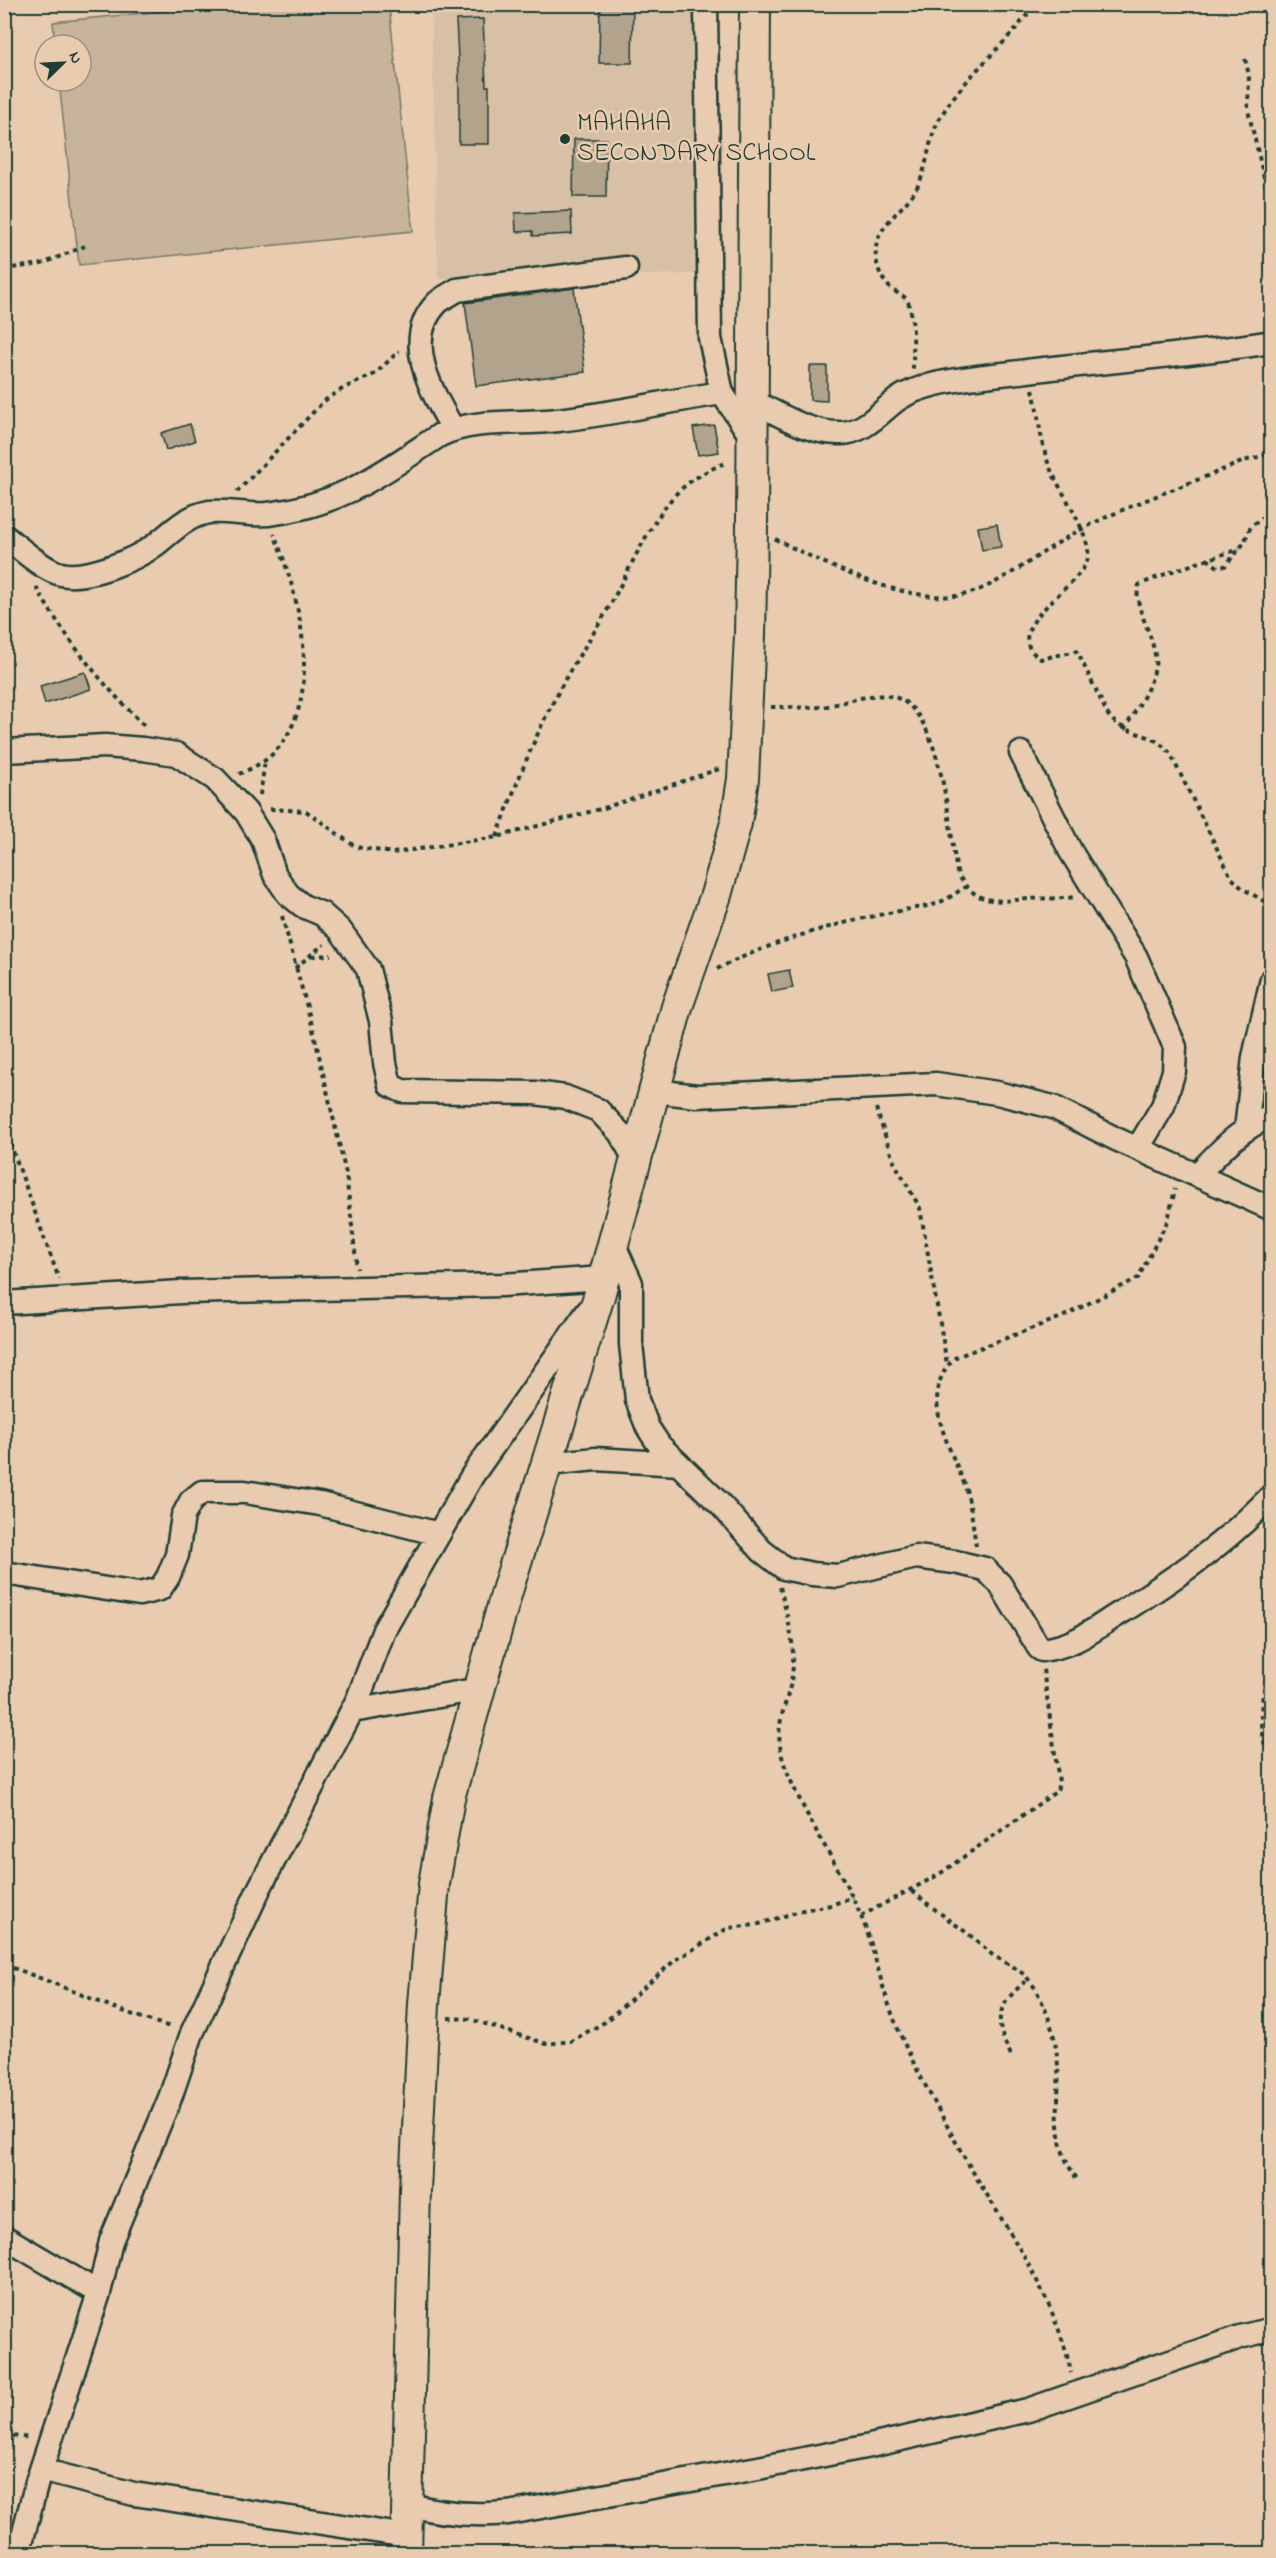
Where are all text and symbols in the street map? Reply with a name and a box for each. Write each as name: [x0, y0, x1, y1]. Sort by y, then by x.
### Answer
north arrow: [33, 33, 93, 93]
text: N: [62, 48, 88, 68]
place label: MAHAHA SECONDARY SCHOOL: [577, 105, 816, 173]
marker: MAHAHA SECONDARY SCHOOL: [558, 132, 572, 146]

